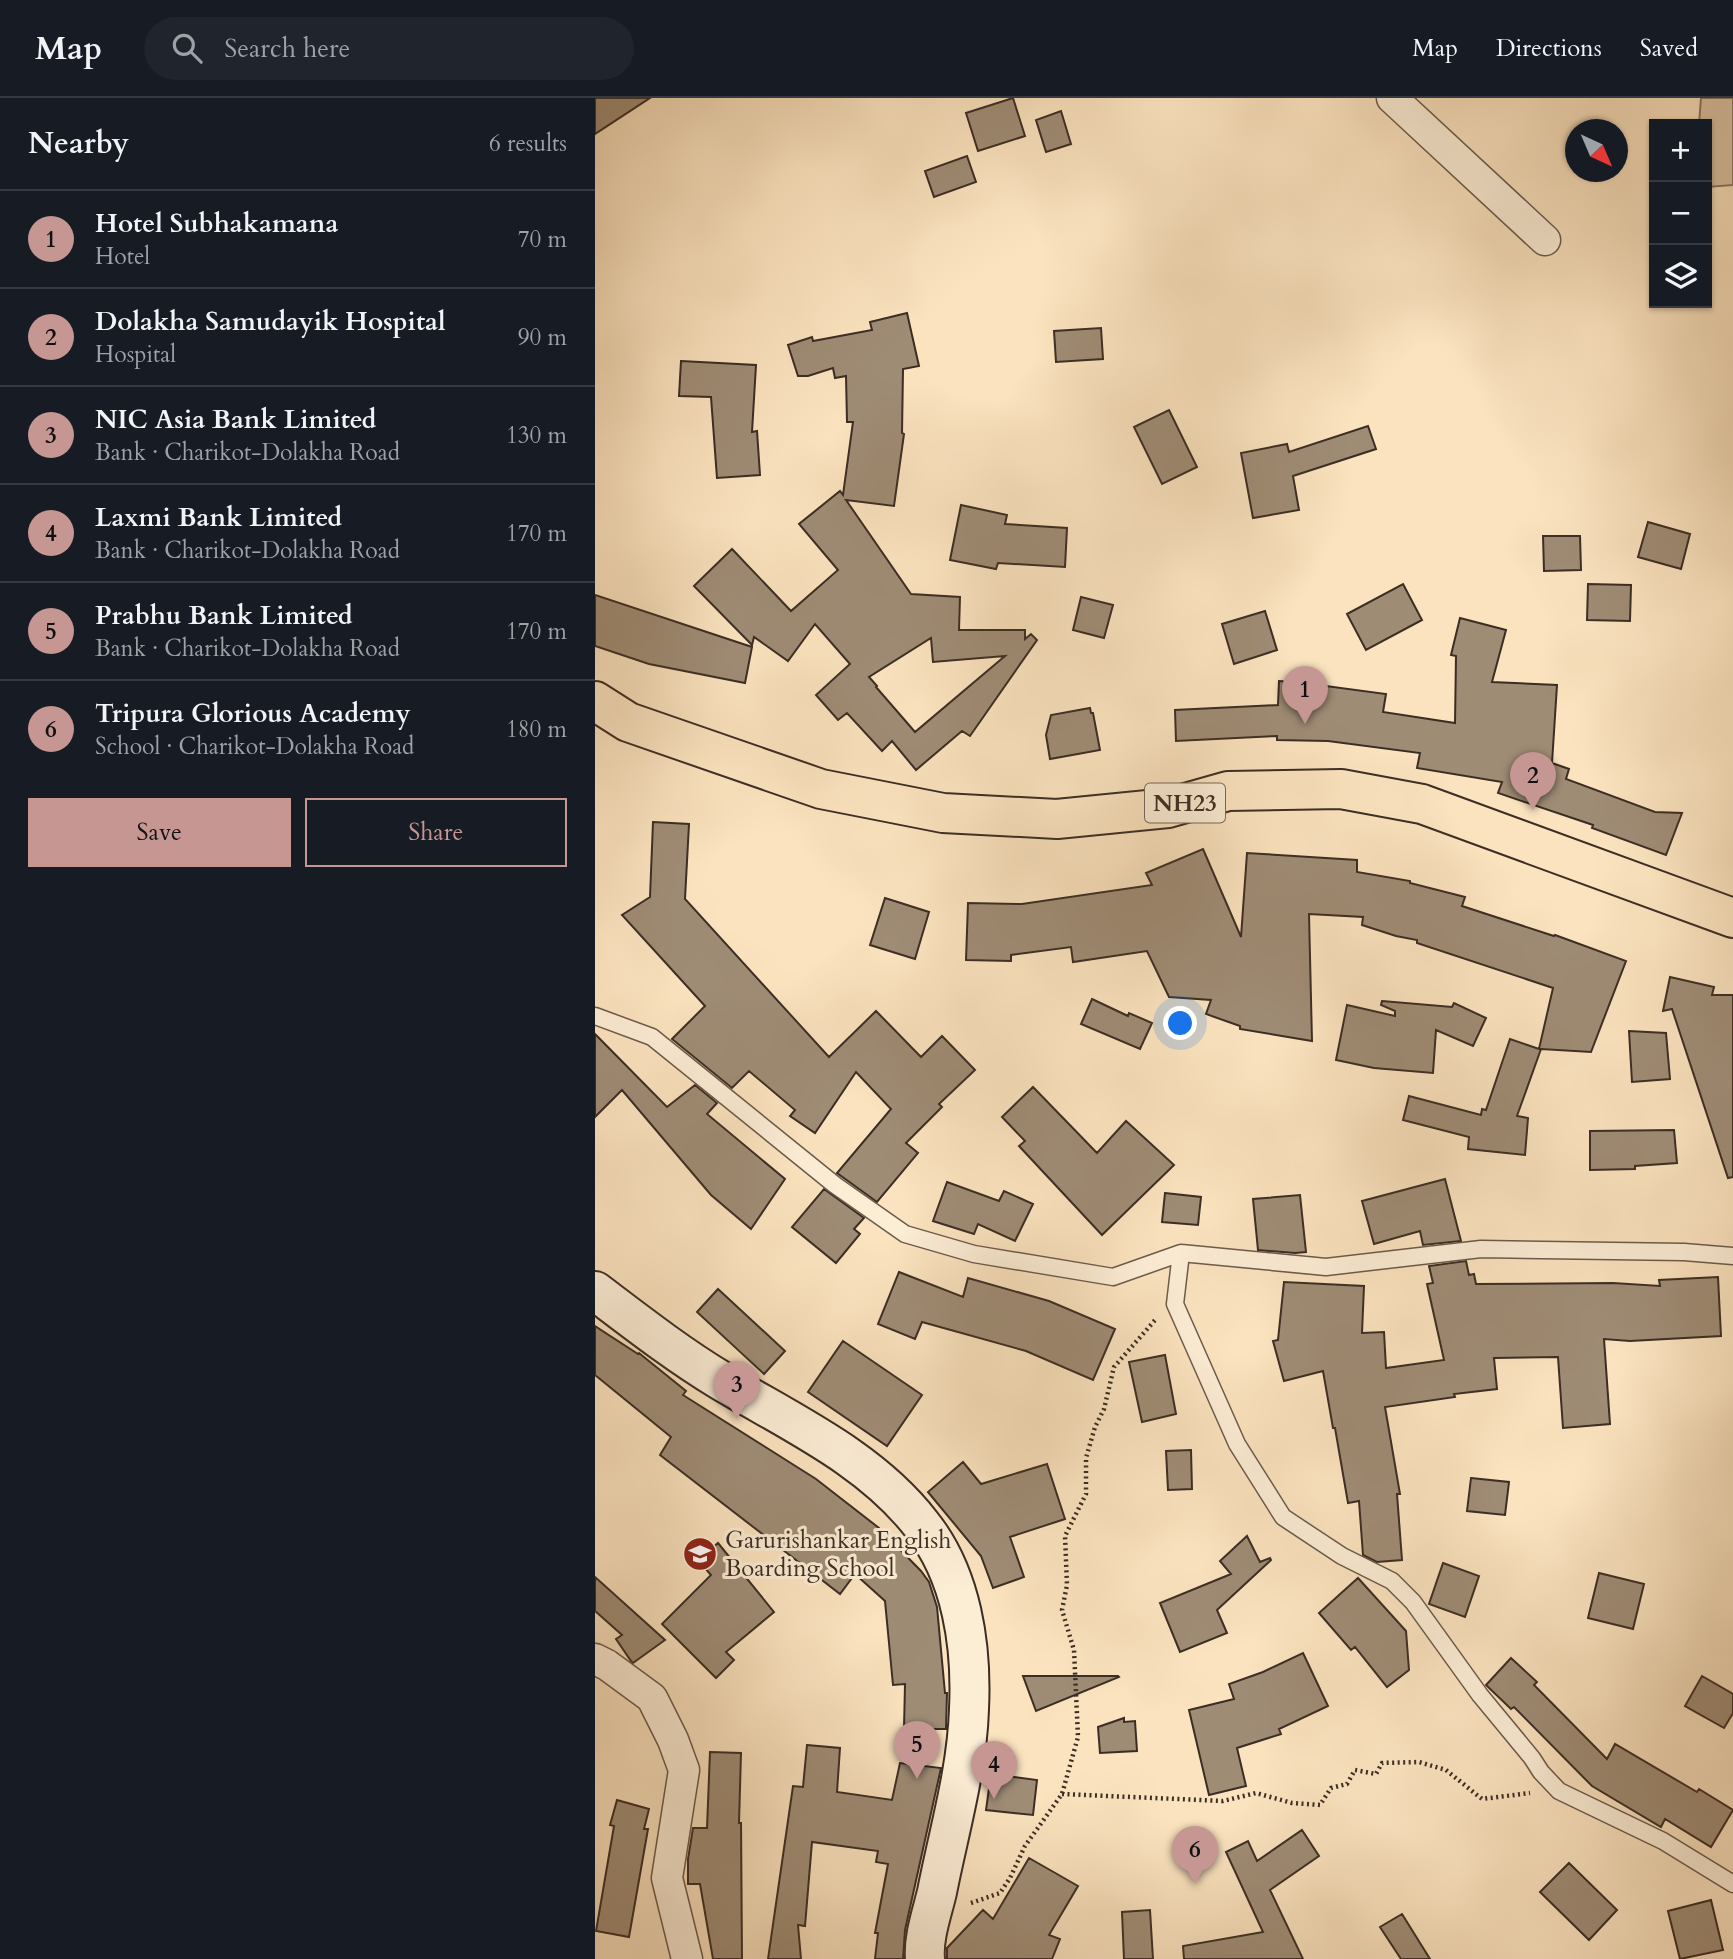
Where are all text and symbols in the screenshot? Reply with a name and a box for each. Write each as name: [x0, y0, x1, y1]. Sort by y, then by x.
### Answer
search box: [144, 17, 634, 80]
text: Map: [35, 26, 102, 71]
icon: search: [168, 29, 206, 67]
text: Search here: [224, 31, 350, 66]
text: Map: [1412, 32, 1458, 65]
text: Directions: [1496, 32, 1602, 65]
text: Saved: [1640, 32, 1698, 65]
north arrow: [1565, 119, 1628, 182]
map controls: [1649, 119, 1712, 308]
button: +: [1649, 119, 1712, 182]
text: Nearby: [28, 123, 129, 164]
text: 6 results: [489, 128, 567, 159]
button: −: [1649, 182, 1712, 245]
text: Hotel Subhakamana: [95, 206, 338, 241]
text: 1: [45, 224, 57, 255]
text: 70 m: [518, 224, 567, 255]
text: Hotel: [95, 241, 150, 272]
button: layers: [1649, 245, 1712, 308]
text: Dolakha Samudayik Hospital: [95, 304, 446, 339]
text: 2: [45, 322, 57, 353]
text: 90 m: [518, 322, 567, 353]
text: Hospital: [95, 339, 176, 370]
text: NIC Asia Bank Limited: [95, 402, 376, 437]
text: 3: [45, 420, 57, 451]
text: 130 m: [506, 420, 567, 451]
text: Bank · Charikot-Dolakha Road: [95, 437, 400, 468]
text: Laxmi Bank Limited: [95, 500, 342, 535]
text: 4: [45, 518, 57, 549]
text: 170 m: [506, 518, 567, 549]
text: Bank · Charikot-Dolakha Road: [95, 535, 400, 566]
text: Prabhu Bank Limited: [95, 598, 353, 633]
text: 5: [45, 616, 57, 647]
text: 170 m: [506, 616, 567, 647]
text: Bank · Charikot-Dolakha Road: [95, 633, 400, 664]
pin: 1: [1282, 666, 1328, 724]
text: Tripura Glorious Academy: [95, 696, 411, 731]
text: 6: [45, 714, 57, 745]
text: 180 m: [506, 714, 567, 745]
text: School · Charikot-Dolakha Road: [95, 731, 414, 762]
pin: 2: [1510, 752, 1556, 810]
road number: NH23: [1145, 783, 1225, 822]
button: Save: [28, 798, 291, 867]
button: Share: [305, 798, 567, 867]
your location: [1163, 1006, 1197, 1040]
pin: 3: [714, 1361, 760, 1419]
place label: Garurishankar English Boarding School: [725, 1524, 951, 1585]
school or university icon: Garurishankar English Boarding School: [681, 1535, 719, 1573]
pin: 5: [894, 1721, 940, 1779]
pin: 4: [971, 1741, 1017, 1799]
pin: 6: [1172, 1826, 1218, 1884]

